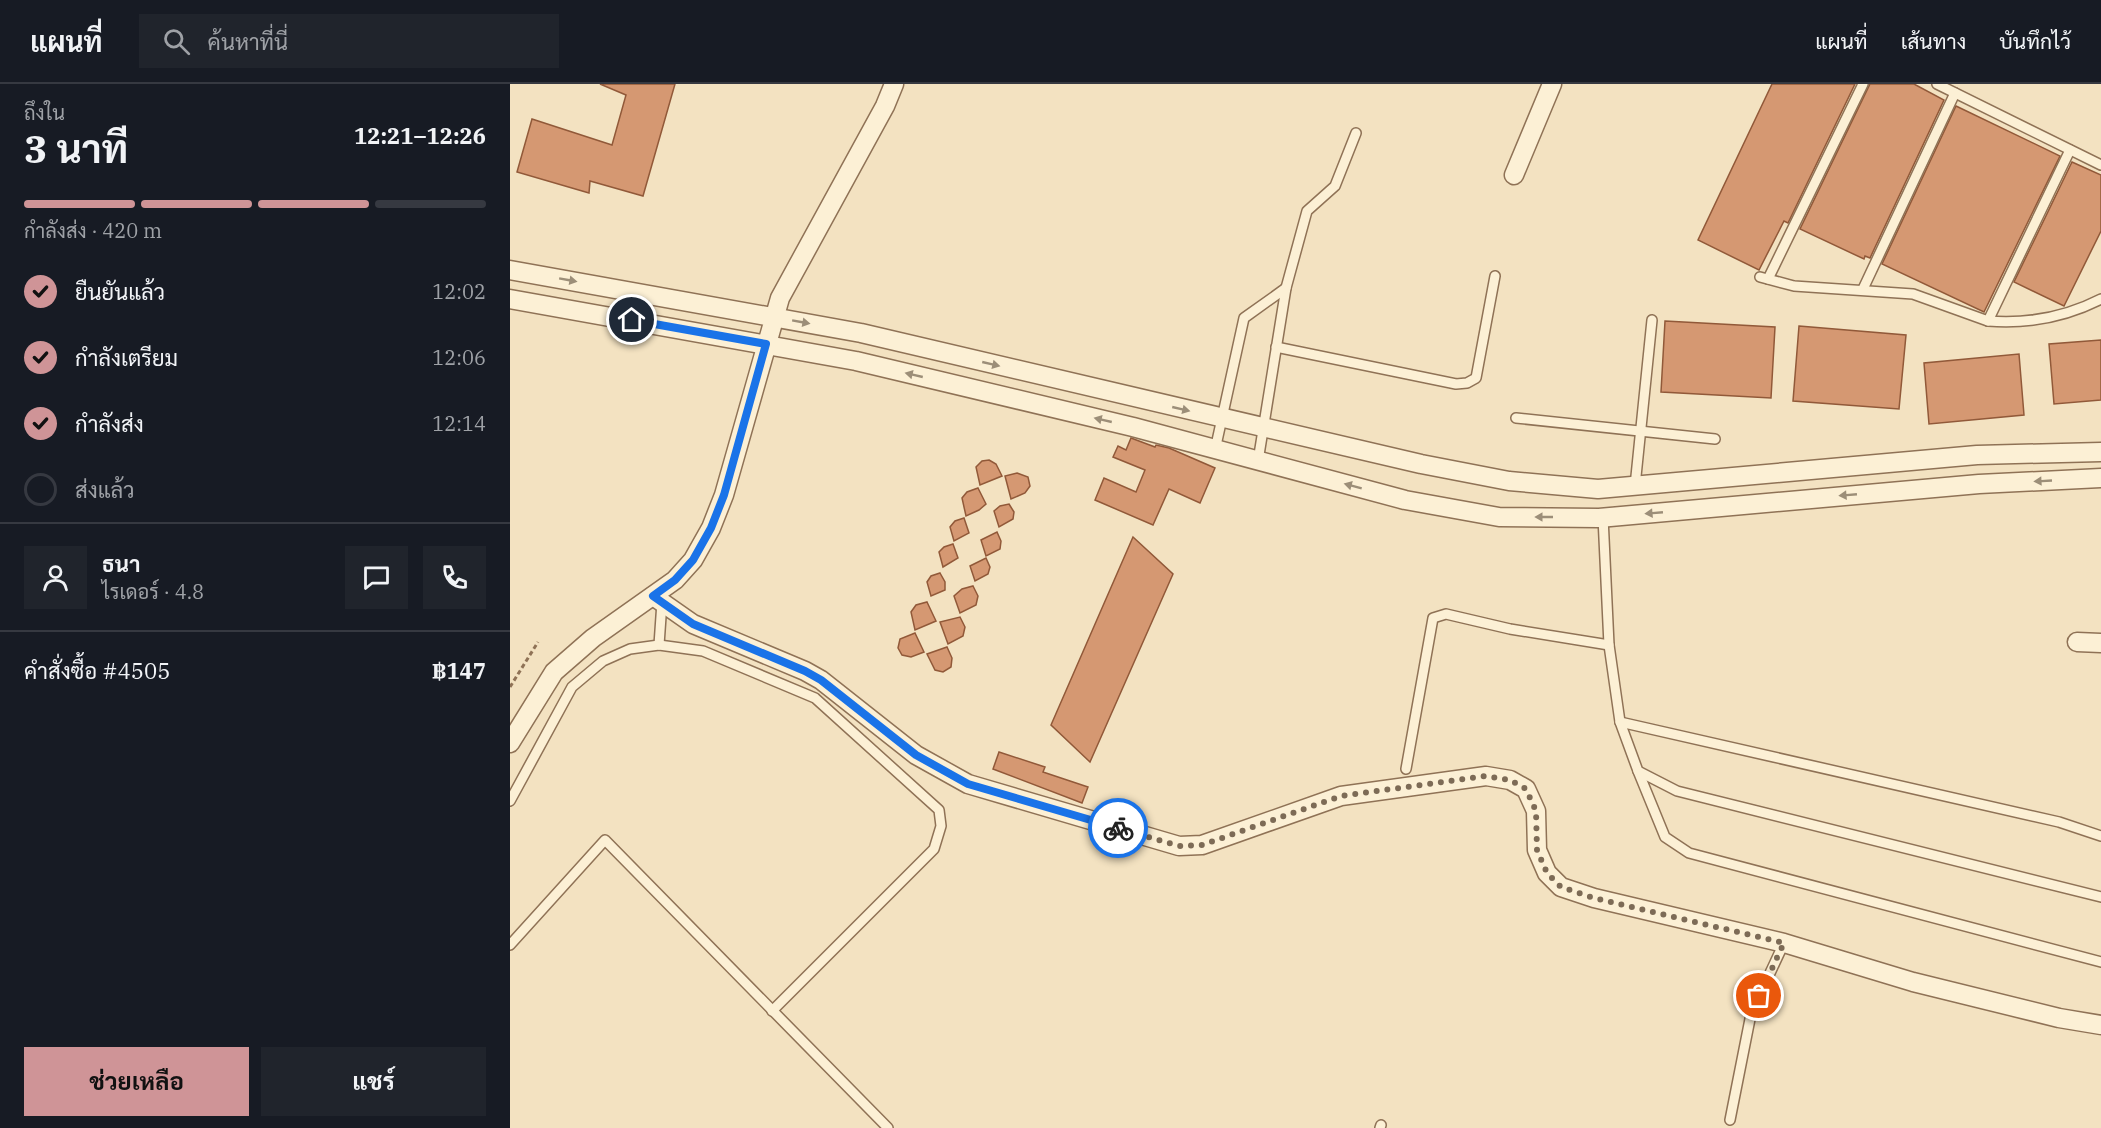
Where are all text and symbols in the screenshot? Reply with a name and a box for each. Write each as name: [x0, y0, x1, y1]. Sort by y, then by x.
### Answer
search box: [139, 14, 559, 68]
text: แผนที่: [30, 23, 103, 60]
icon: search: [160, 25, 193, 58]
text: ค้นหาที่นี่: [208, 27, 288, 56]
text: แผนที่: [1815, 27, 1868, 55]
text: เส้นทาง: [1901, 27, 1966, 55]
text: บันทึกไว้: [1999, 27, 2071, 55]
text: ถึงใน: [24, 99, 65, 126]
text: 12:21–12:26: [354, 121, 486, 150]
text: 3 นาที: [24, 123, 128, 174]
text: กำลังส่ง · 420 m: [24, 217, 162, 244]
icon: check: [24, 275, 57, 308]
one-way arrow: [558, 276, 577, 285]
text: ยืนยันแล้ว: [75, 277, 165, 306]
text: 12:02: [432, 278, 486, 305]
pin: [606, 294, 657, 345]
icon: home: [615, 303, 648, 336]
one-way arrow: [792, 318, 811, 327]
icon: check: [24, 341, 57, 374]
text: กำลังเตรียม: [75, 343, 178, 372]
text: 12:06: [432, 344, 486, 371]
one-way arrow: [982, 360, 1000, 370]
one-way arrow: [904, 370, 923, 380]
one-way arrow: [1172, 405, 1190, 415]
icon: check: [24, 407, 57, 440]
text: กำลังส่ง: [75, 409, 144, 438]
text: 12:14: [432, 410, 486, 437]
one-way arrow: [1094, 415, 1112, 425]
text: ส่งแล้ว: [75, 475, 135, 504]
one-way arrow: [2033, 476, 2052, 485]
one-way arrow: [1344, 481, 1362, 490]
one-way arrow: [1839, 490, 1858, 500]
one-way arrow: [1644, 508, 1663, 518]
one-way arrow: [1535, 512, 1554, 522]
button: person: [24, 546, 87, 609]
button: chat: [345, 546, 408, 609]
button: phone: [423, 546, 486, 609]
text: ธนา: [102, 549, 140, 578]
text: ไรเดอร์ · 4.8: [102, 578, 204, 605]
text: คำสั่งซื้อ #4505: [24, 656, 170, 685]
text: ฿147: [432, 656, 486, 685]
courier: [1088, 798, 1148, 858]
icon: bike: [1102, 812, 1135, 845]
pin: [1733, 970, 1784, 1021]
icon: bag: [1742, 979, 1775, 1012]
button: ช่วยเหลือ: [24, 1047, 249, 1116]
button: แชร์: [261, 1047, 486, 1116]

